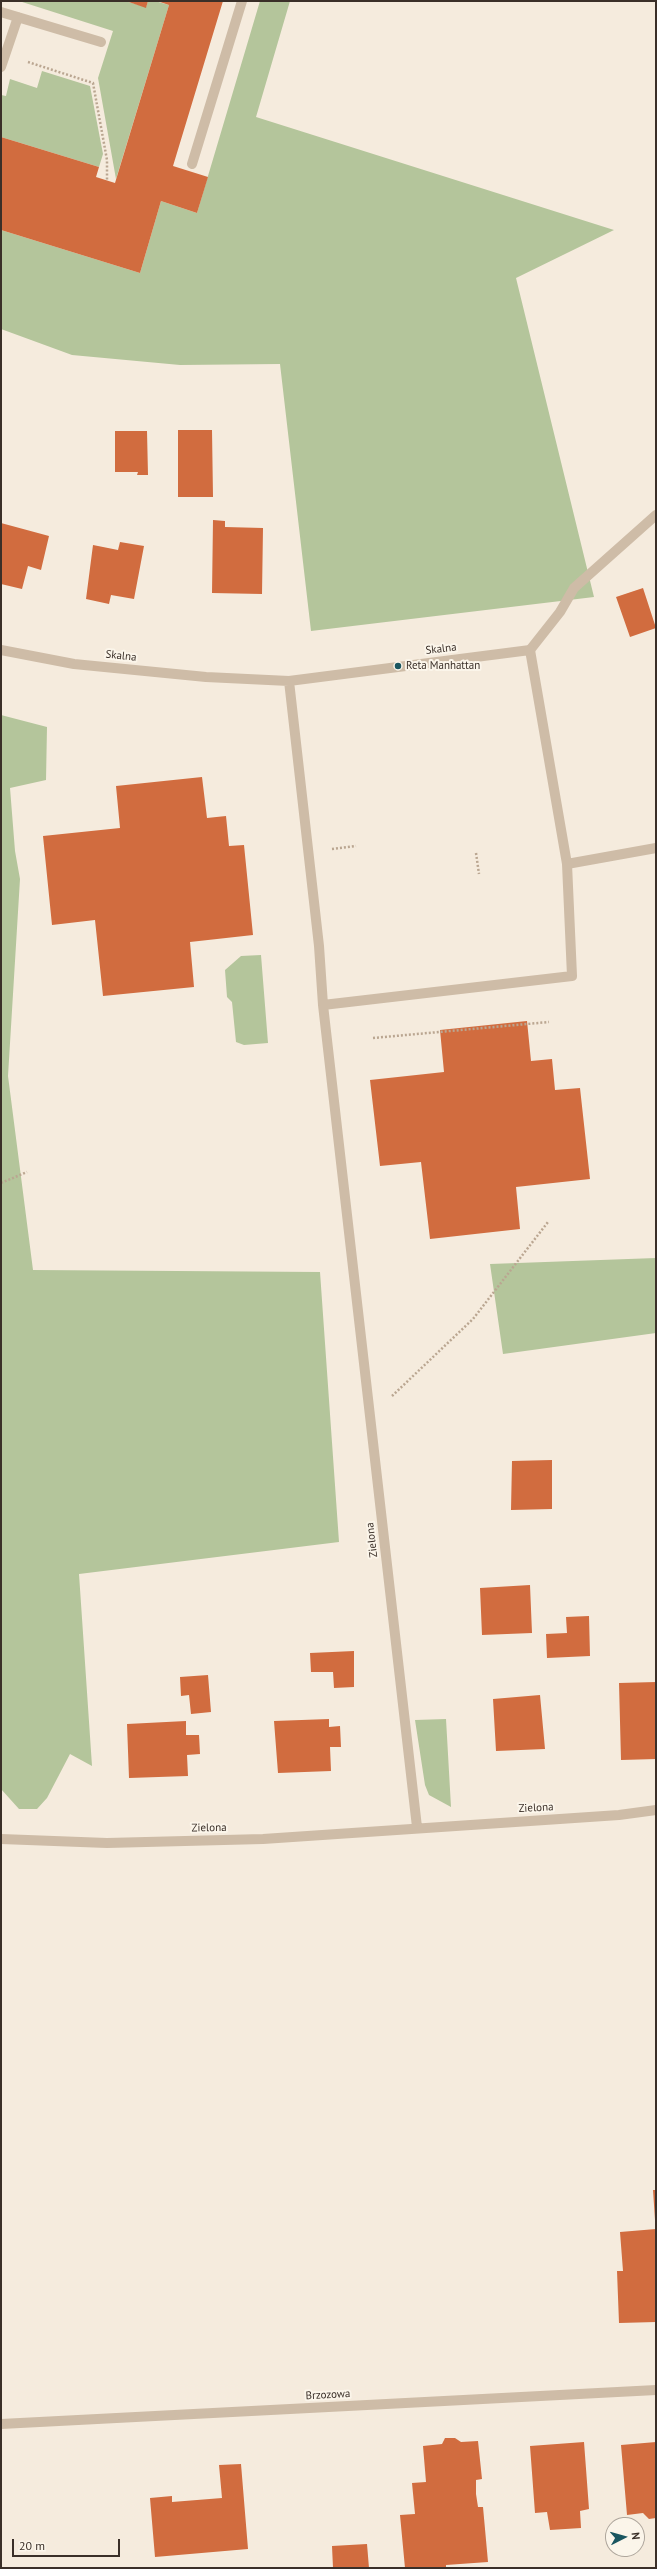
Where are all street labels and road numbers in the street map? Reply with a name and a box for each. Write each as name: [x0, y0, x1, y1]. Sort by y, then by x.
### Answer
street label: Skalna: [425, 641, 457, 657]
street label: Skalna: [105, 648, 137, 664]
street label: Zielona: [363, 1522, 381, 1558]
street label: Zielona: [518, 1800, 554, 1816]
street label: Zielona: [191, 1821, 227, 1835]
street label: Brzozowa: [305, 2387, 351, 2403]

